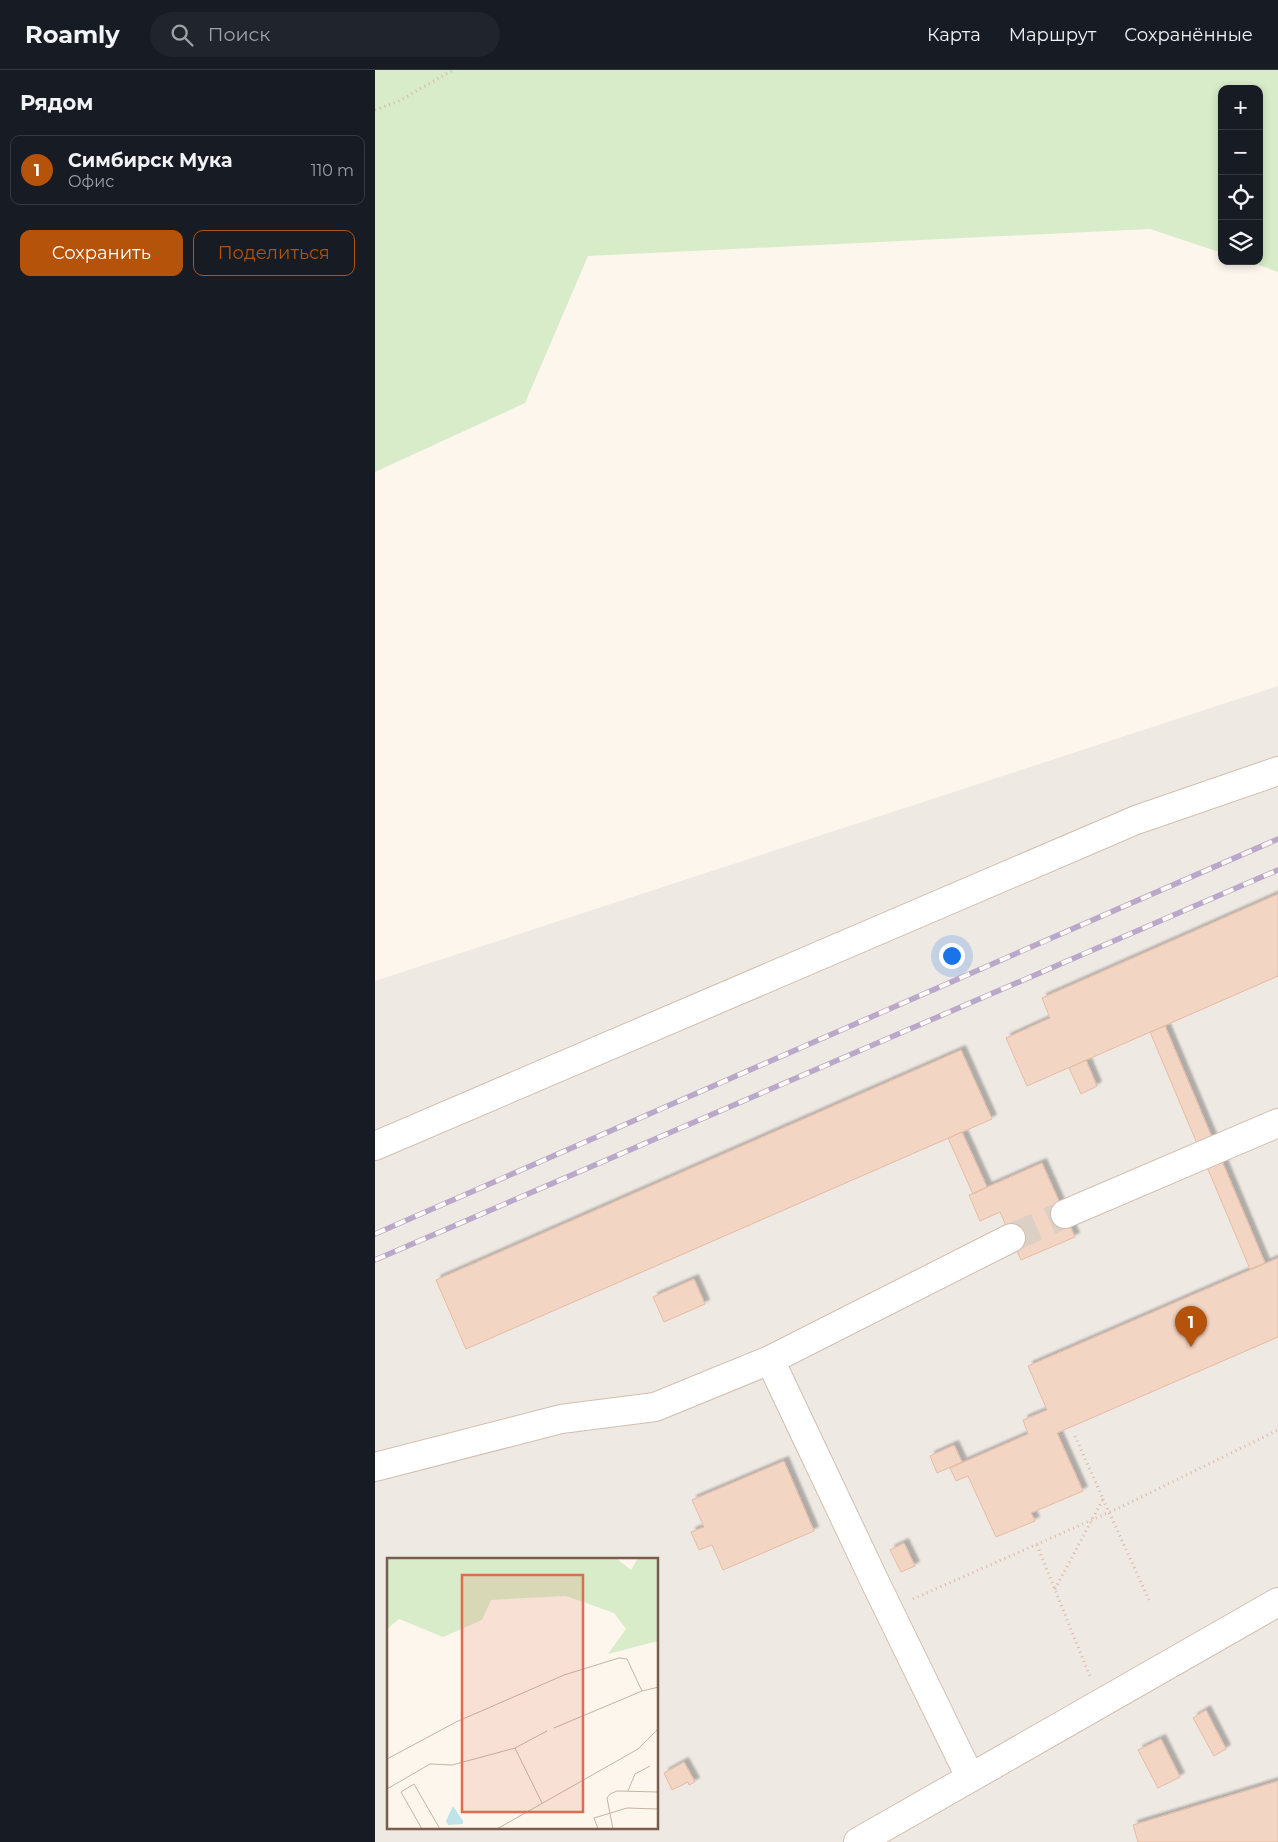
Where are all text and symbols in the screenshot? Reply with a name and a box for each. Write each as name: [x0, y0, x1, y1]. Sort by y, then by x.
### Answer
search box: [150, 12, 500, 57]
text: Roamly: [25, 20, 120, 49]
icon: search: [168, 21, 196, 49]
text: Поиск: [208, 23, 270, 46]
text: Карта: [927, 24, 981, 46]
text: Маршрут: [1009, 24, 1096, 46]
text: Сохранённые: [1124, 24, 1253, 46]
map controls: [1218, 85, 1263, 265]
button: +: [1218, 85, 1263, 130]
text: Рядом: [20, 90, 93, 115]
button: −: [1218, 130, 1263, 175]
text: Симбирск Мука: [68, 149, 233, 172]
text: 1: [34, 161, 40, 180]
text: 110 m: [311, 161, 354, 180]
text: Офис: [68, 172, 114, 191]
button: locate: [1218, 175, 1263, 220]
button: layers: [1218, 220, 1263, 265]
button: Сохранить: [20, 230, 183, 276]
button: Поделиться: [193, 230, 355, 276]
your location: [939, 943, 965, 969]
pin: 1: [1175, 1306, 1207, 1347]
inset map: [387, 1558, 659, 1830]

